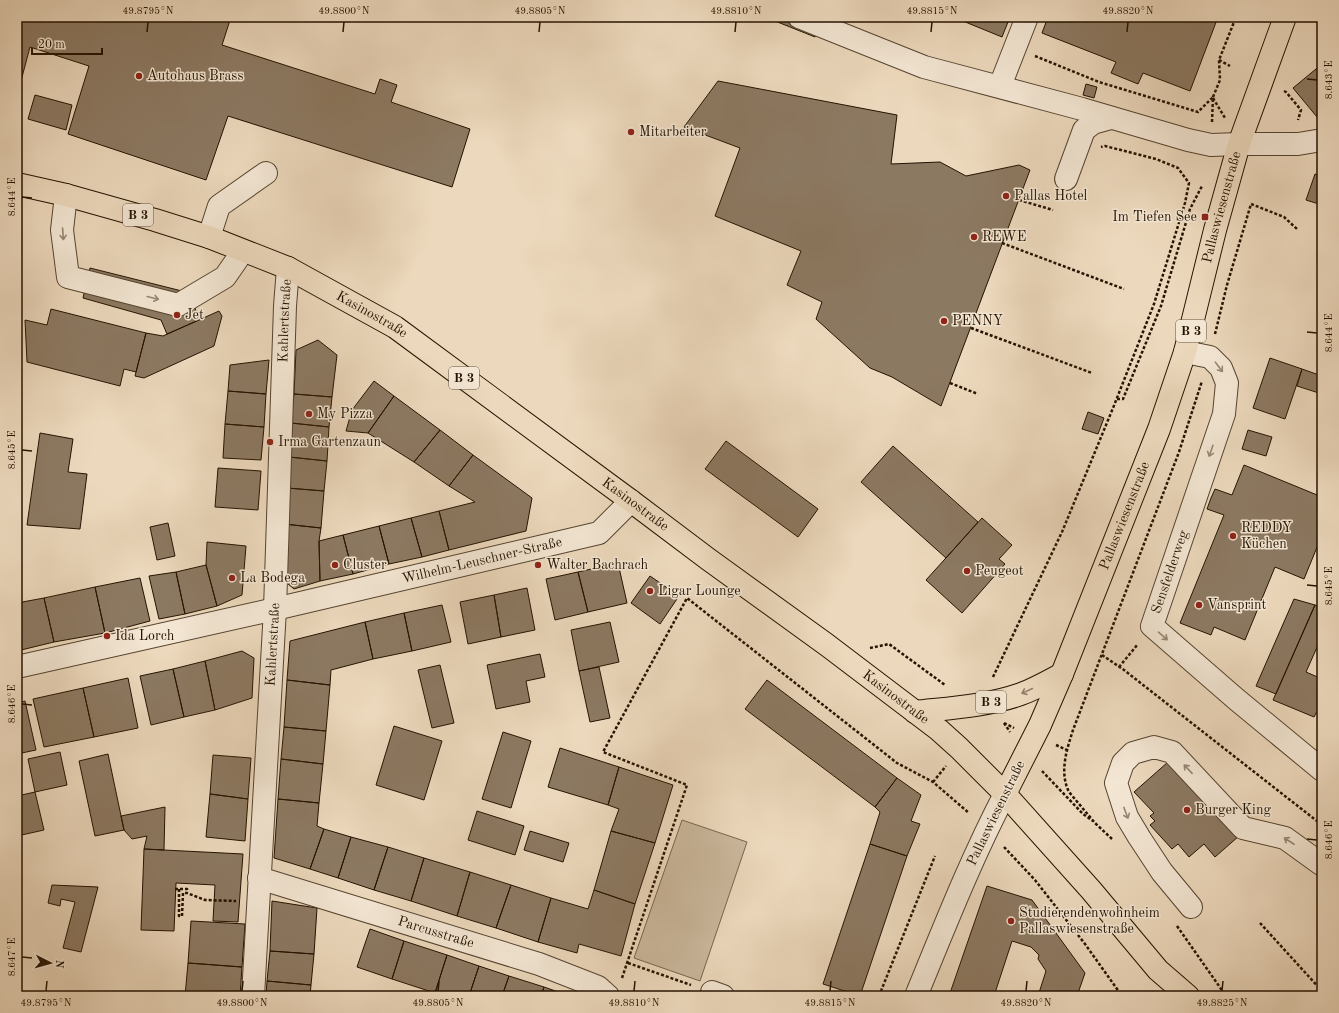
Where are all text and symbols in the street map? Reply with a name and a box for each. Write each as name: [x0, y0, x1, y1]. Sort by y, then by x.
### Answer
text: 49.8795°N: [122, 6, 174, 16]
text: 49.8800°N: [318, 6, 370, 16]
text: 49.8805°N: [514, 6, 566, 16]
text: 49.8810°N: [710, 6, 762, 16]
text: 49.8815°N: [906, 6, 958, 16]
text: 49.8820°N: [1102, 6, 1154, 16]
scale bar: [32, 30, 102, 56]
text: 20 m: [38, 39, 65, 51]
text: 8.643°E: [1324, 61, 1334, 99]
place label: Autohaus Brass: [147, 69, 244, 83]
marker: Autohaus Brass: [134, 71, 144, 81]
place label: Mitarbeiter: [639, 125, 707, 139]
marker: Mitarbeiter: [626, 127, 636, 137]
street label: Pallaswiesenstraße: [1200, 150, 1244, 265]
text: 8.644°E: [7, 178, 17, 216]
place label: Pallas Hotel: [1014, 189, 1088, 203]
marker: Pallas Hotel: [1001, 191, 1011, 201]
road number: B 3: [123, 204, 153, 226]
place label: Im Tiefen See: [1112, 210, 1197, 224]
marker: Im Tiefen See: [1200, 212, 1210, 222]
one-way arrow: [60, 227, 67, 240]
place label: REWE: [982, 230, 1026, 244]
marker: REWE: [969, 232, 979, 242]
street label: Kahlertstraße: [276, 279, 294, 363]
street label: Kasinostraße: [334, 289, 410, 341]
one-way arrow: [146, 295, 159, 302]
place label: Jet: [185, 308, 204, 322]
marker: Jet: [172, 310, 182, 320]
place label: PENNY: [952, 314, 1003, 328]
text: 8.644°E: [1324, 314, 1334, 352]
marker: PENNY: [939, 316, 949, 326]
road number: B 3: [1176, 320, 1206, 342]
one-way arrow: [1215, 362, 1223, 373]
road number: B 3: [449, 367, 479, 389]
place label: My Pizza: [317, 407, 373, 421]
marker: My Pizza: [304, 409, 314, 419]
text: 8.645°E: [7, 431, 17, 469]
place label: Irma Gartenzaun: [278, 435, 381, 449]
marker: Irma Gartenzaun: [265, 437, 275, 447]
one-way arrow: [1207, 444, 1215, 456]
street label: Pallaswiesenstraße: [1097, 460, 1152, 572]
street label: Kasinostraße: [599, 475, 671, 534]
place label: REDDY Küchen: [1241, 521, 1292, 551]
street label: Sensfelderweg: [1149, 528, 1191, 616]
marker: REDDY Küchen: [1228, 531, 1238, 541]
street label: Wilhelm-Leuschner-Straße: [400, 535, 564, 586]
place label: Cluster: [343, 558, 387, 572]
place label: Walter Bachrach: [546, 558, 649, 572]
marker: Cluster: [330, 560, 340, 570]
marker: Walter Bachrach: [533, 560, 543, 570]
place label: Peugeot: [975, 564, 1024, 578]
marker: Peugeot: [962, 566, 972, 576]
text: 8.645°E: [1324, 567, 1334, 605]
place label: La Bodega: [240, 571, 305, 585]
marker: La Bodega: [227, 573, 237, 583]
place label: Ligar Lounge: [658, 584, 741, 598]
marker: Ligar Lounge: [645, 586, 655, 596]
place label: Vansprint: [1207, 598, 1267, 612]
marker: Vansprint: [1194, 600, 1204, 610]
street label: Kahlertstraße: [264, 603, 282, 687]
place label: Ida Lorch: [115, 629, 175, 643]
marker: Ida Lorch: [102, 631, 112, 641]
one-way arrow: [1157, 631, 1168, 640]
street label: Kasinostraße: [860, 668, 932, 727]
text: 8.646°E: [7, 685, 17, 723]
one-way arrow: [1022, 688, 1034, 695]
road number: B 3: [976, 691, 1006, 713]
street label: Pallaswiesenstraße: [965, 758, 1027, 868]
one-way arrow: [1183, 764, 1192, 774]
place label: Burger King: [1195, 803, 1271, 817]
marker: Burger King: [1182, 805, 1192, 815]
one-way arrow: [1122, 806, 1130, 818]
text: 8.646°E: [1324, 821, 1334, 859]
one-way arrow: [1284, 837, 1295, 846]
place label: Studierendenwohnheim Pallaswiesenstraße: [1019, 906, 1160, 936]
street label: Parcusstraße: [396, 914, 476, 951]
marker: Studierendenwohnheim Pallaswiesenstraße: [1006, 916, 1016, 926]
text: 8.647°E: [7, 938, 17, 976]
north arrow: [30, 943, 70, 983]
text: N: [52, 959, 64, 969]
text: 49.8795°N: [20, 998, 72, 1008]
text: 49.8800°N: [216, 998, 268, 1008]
text: 49.8805°N: [412, 998, 464, 1008]
text: 49.8810°N: [608, 998, 660, 1008]
text: 49.8815°N: [804, 998, 856, 1008]
text: 49.8820°N: [1000, 998, 1052, 1008]
text: 49.8825°N: [1196, 998, 1248, 1008]

